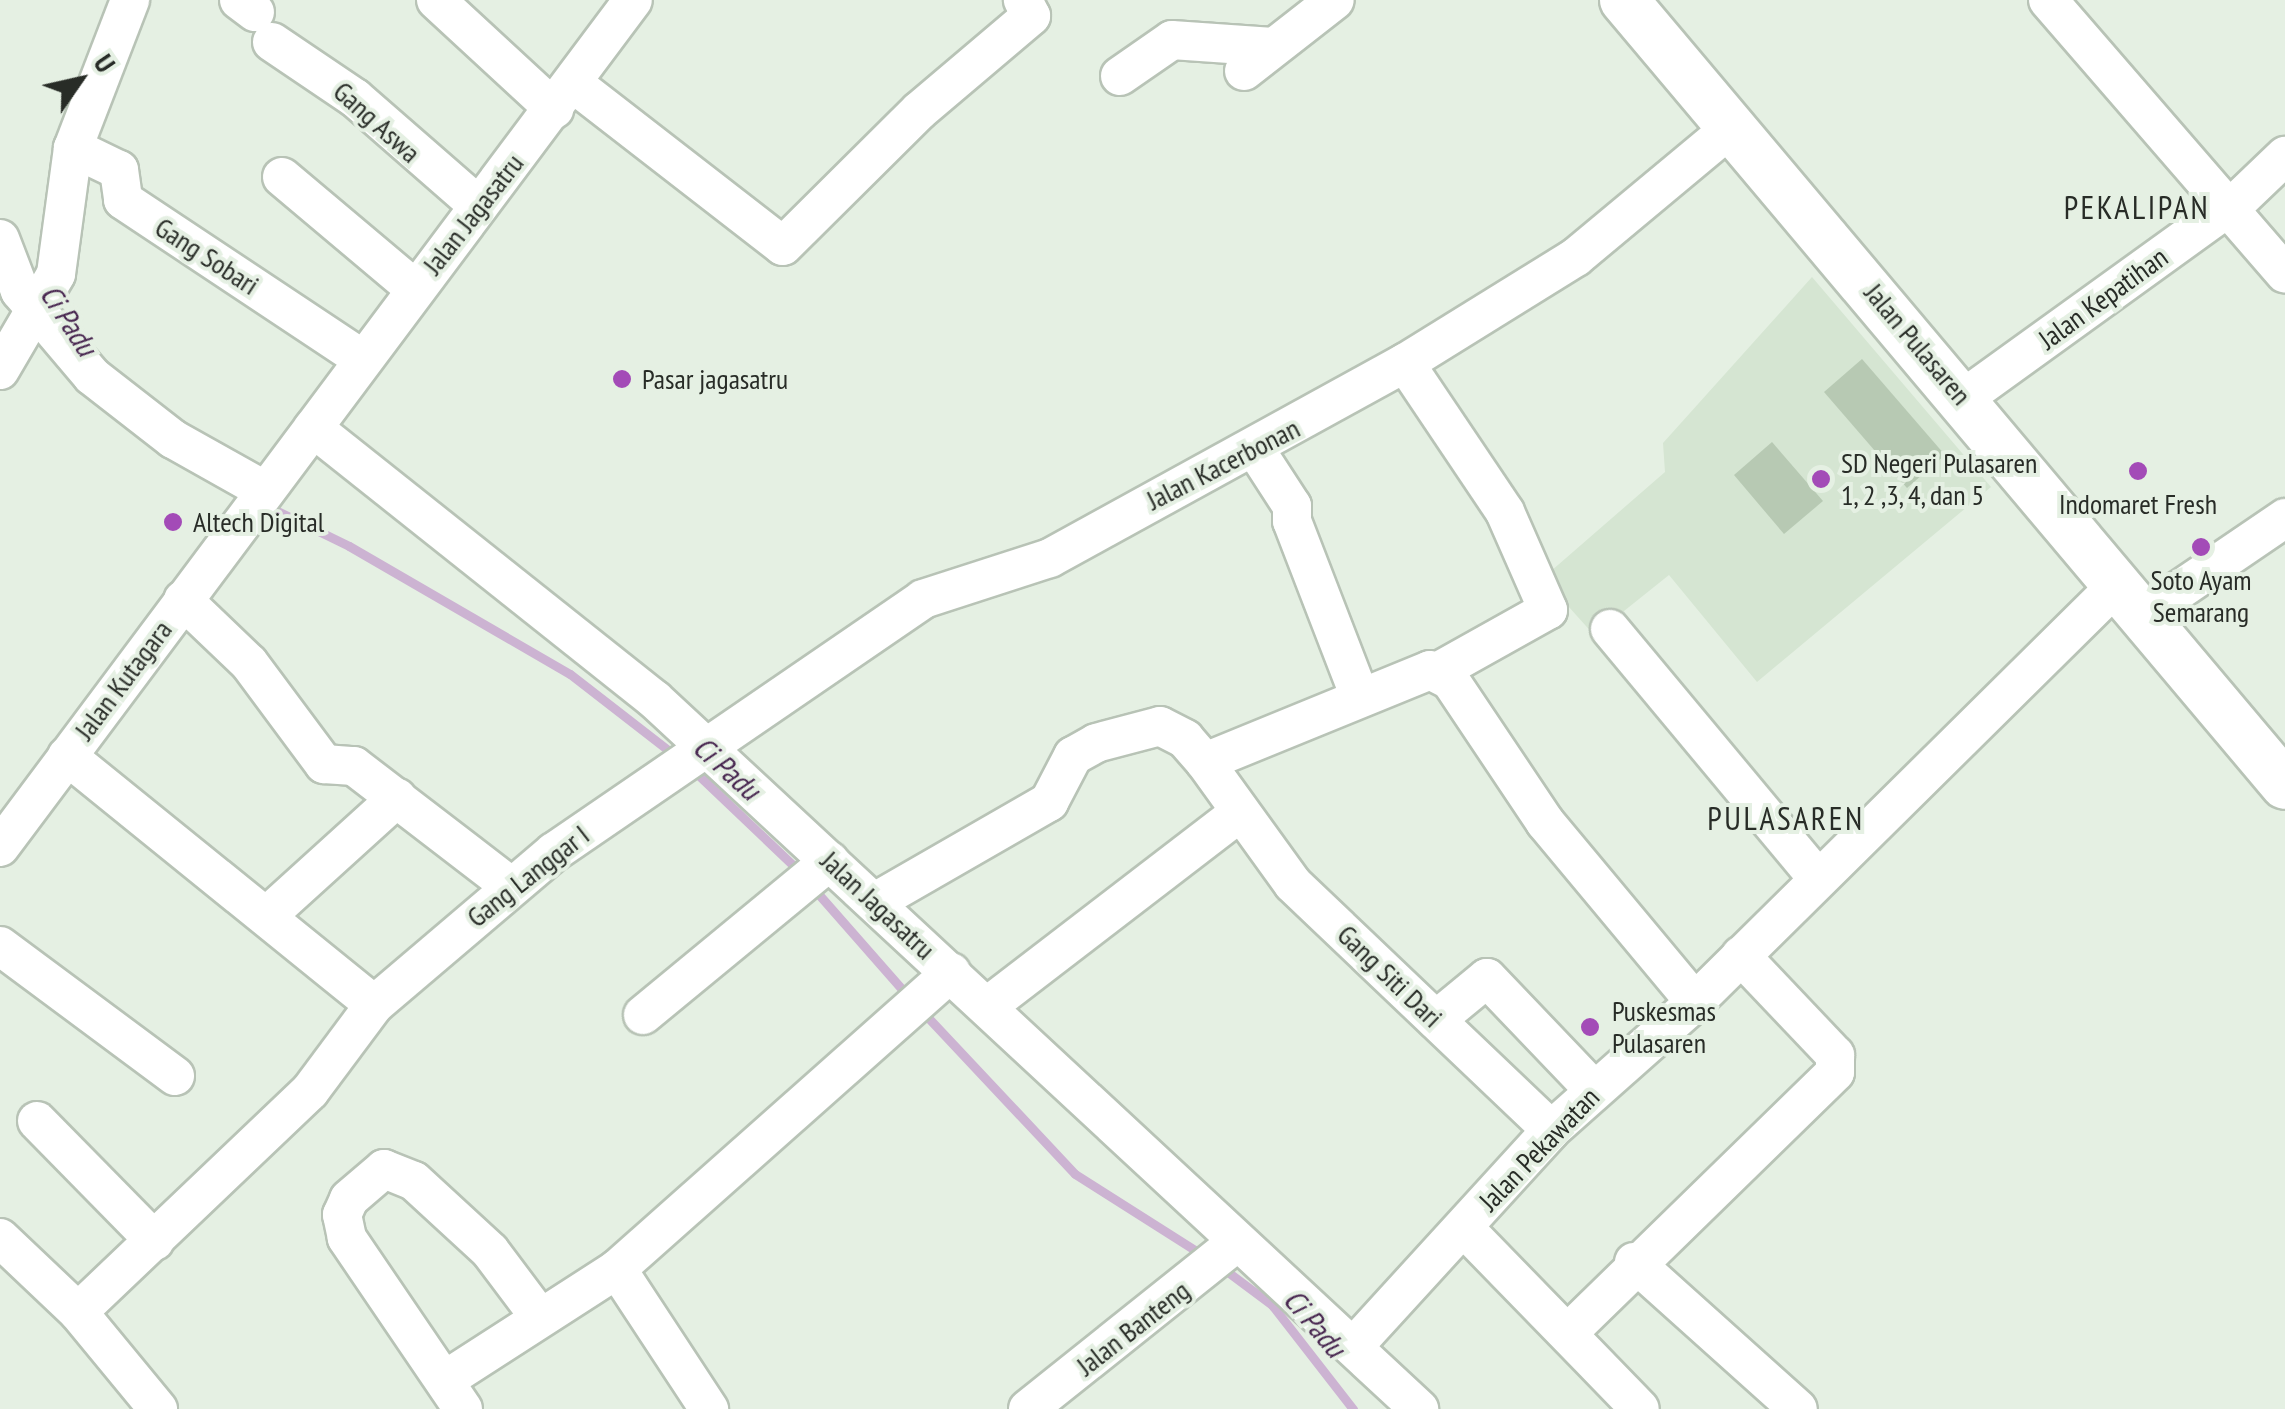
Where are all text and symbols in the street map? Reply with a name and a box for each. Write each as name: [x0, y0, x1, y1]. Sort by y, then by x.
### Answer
north arrow: [30, 30, 130, 130]
text: U: [86, 47, 125, 79]
street label: Gang Aswa: [326, 74, 428, 170]
street label: Jalan Jagasatru: [416, 147, 530, 281]
district label: PEKALIPAN: [2064, 188, 2210, 226]
street label: Gang Sobari: [149, 210, 265, 302]
street label: Jalan Kepatihan: [2032, 240, 2174, 356]
street label: Jalan Pulasaren: [1858, 277, 1978, 411]
water label: Ci Padu: [33, 278, 105, 362]
place label: Pasar jagasatru: [642, 362, 788, 396]
marker: Pasar jagasatru: [611, 368, 633, 390]
street label: Jalan Kacerbonan: [1141, 411, 1305, 517]
place label: SD Negeri Pulasaren 1, 2 ,3, 4, dan 5: [1841, 446, 2037, 512]
marker: Indomaret Fresh: [2127, 460, 2149, 482]
marker: SD Negeri Pulasaren 1, 2 ,3, 4, dan 5: [1810, 468, 1832, 490]
place label: Indomaret Fresh: [2059, 487, 2217, 521]
place label: Altech Digital: [193, 505, 324, 539]
marker: Altech Digital: [162, 511, 184, 533]
marker: Soto Ayam Semarang: [2190, 536, 2212, 558]
place label: Soto Ayam Semarang: [2150, 563, 2252, 629]
street label: Jalan Kutagara: [67, 614, 179, 746]
water label: Ci Padu: [686, 729, 768, 807]
district label: PULASAREN: [1707, 799, 1865, 837]
street label: Gang Langgar I: [460, 818, 596, 934]
street label: Jalan Jagasatru: [814, 844, 942, 966]
street label: Gang Siti Dari: [1331, 918, 1449, 1034]
place label: Puskesmas Pulasaren: [1612, 994, 1716, 1060]
marker: Puskesmas Pulasaren: [1577, 1014, 1603, 1040]
street label: Jalan Pekawatan: [1472, 1080, 1606, 1218]
street label: Jalan Banteng: [1070, 1274, 1196, 1382]
water label: Ci Padu: [1276, 1282, 1354, 1364]

